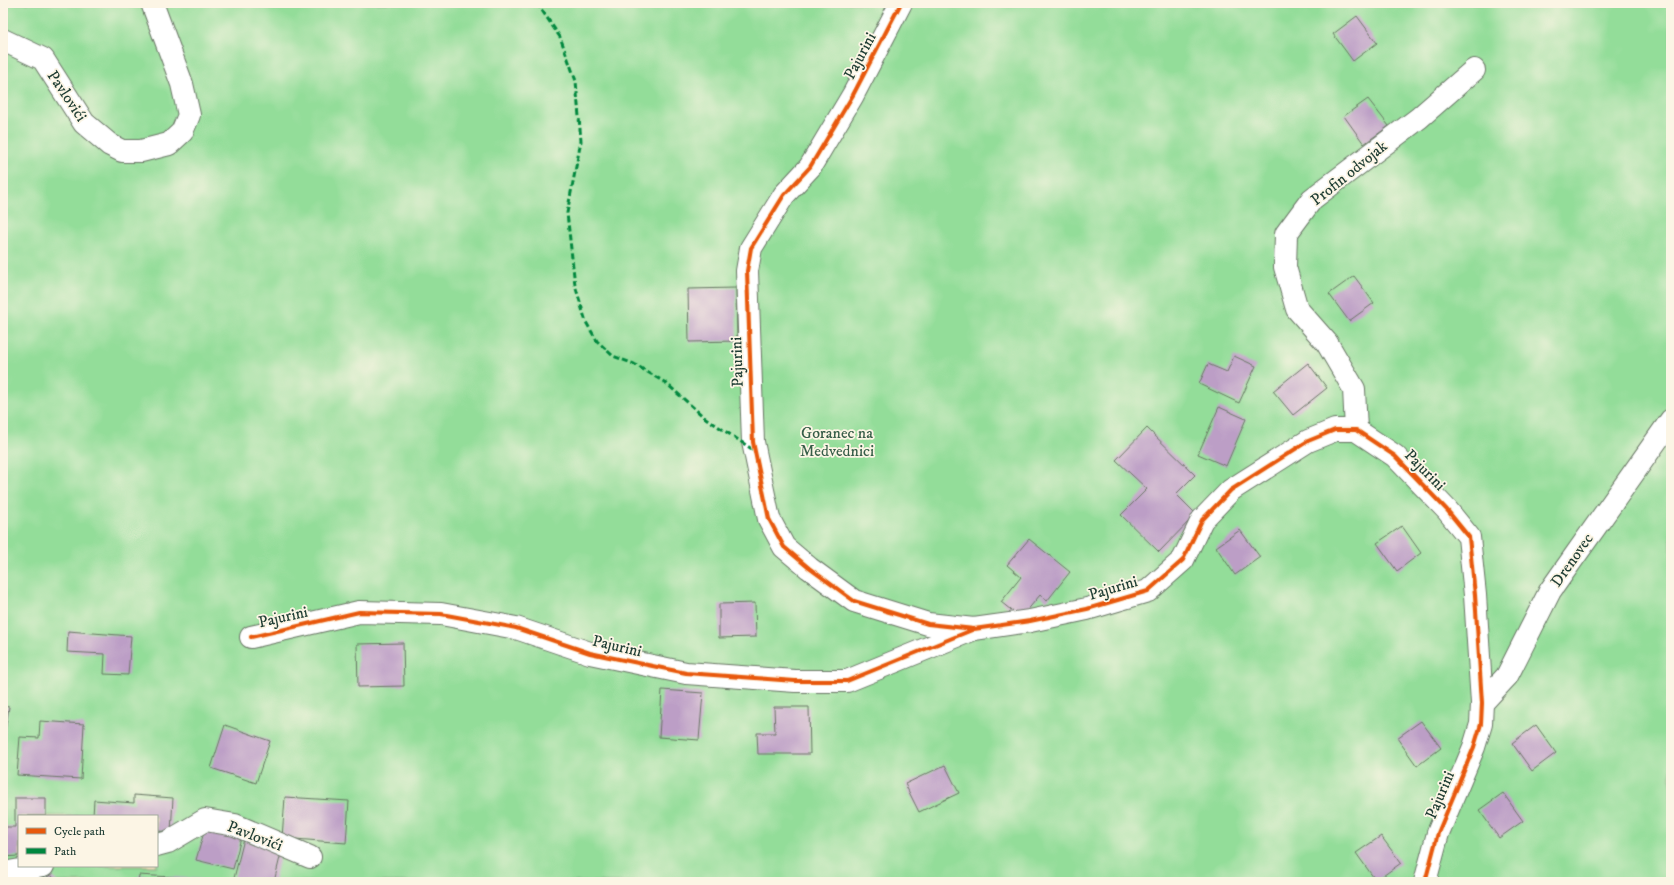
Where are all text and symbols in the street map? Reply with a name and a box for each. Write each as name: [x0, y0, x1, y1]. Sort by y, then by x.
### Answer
street label: Pajurini: [839, 29, 881, 83]
street label: Pavlovići: [43, 67, 91, 125]
street label: Profin odvojak: [1307, 136, 1391, 210]
street label: Pajurini: [726, 337, 748, 387]
park label: Goranec na Medvednici: [800, 423, 874, 461]
street label: Pajurini: [1400, 445, 1450, 495]
street label: Drenovec: [1546, 529, 1598, 591]
street label: Pajurini: [1086, 571, 1140, 605]
street label: Pajurini: [256, 602, 310, 632]
street label: Pajurini: [590, 631, 644, 661]
street label: Pajurini: [1421, 768, 1459, 822]
legend: [18, 815, 158, 867]
street label: Pavlovići: [225, 816, 285, 856]
text: Cycle path: [54, 824, 106, 839]
text: Path: [54, 844, 77, 859]

